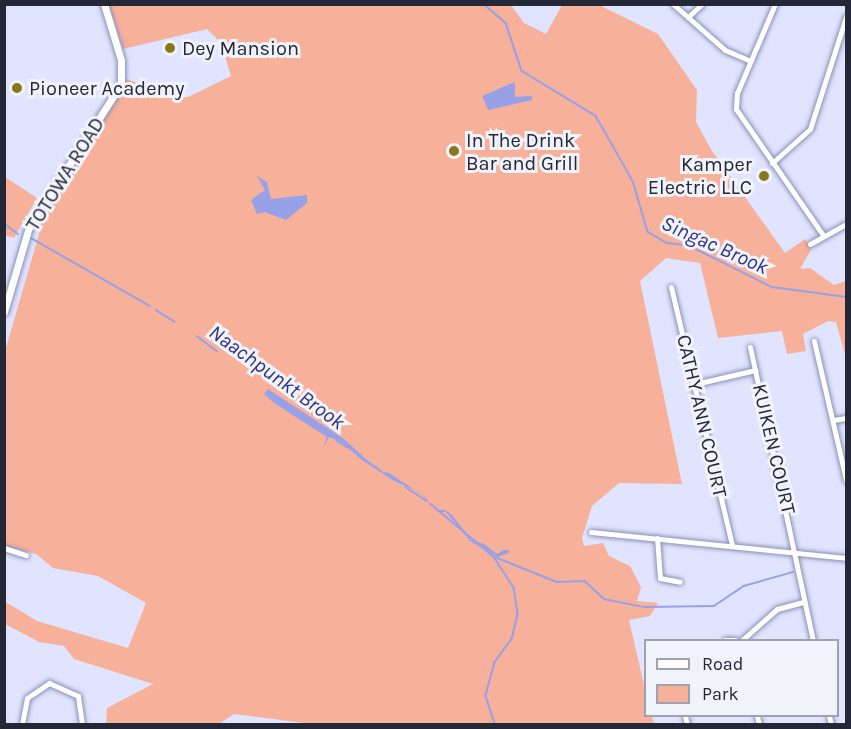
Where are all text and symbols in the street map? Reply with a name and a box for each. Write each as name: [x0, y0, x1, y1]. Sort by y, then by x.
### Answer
place label: Dey Mansion: [182, 36, 299, 60]
marker: Dey Mansion: [163, 41, 177, 55]
place label: Pioneer Academy: [29, 76, 185, 100]
marker: Pioneer Academy: [10, 81, 24, 95]
street label: TOTOWA ROAD: [21, 113, 109, 235]
place label: In The Drink Bar and Grill: [466, 128, 578, 175]
marker: In The Drink Bar and Grill: [447, 144, 461, 158]
place label: Kamper Electric LLC: [648, 152, 752, 199]
marker: Kamper Electric LLC: [757, 169, 771, 183]
water label: Singac Brook: [658, 210, 772, 280]
water label: Naachpunkt Brook: [204, 319, 350, 435]
street label: CATHY ANN COURT: [672, 332, 732, 500]
street label: KUIKEN COURT: [747, 381, 801, 517]
legend: [644, 639, 839, 717]
text: Road: [702, 653, 743, 675]
text: Park: [702, 683, 739, 705]

